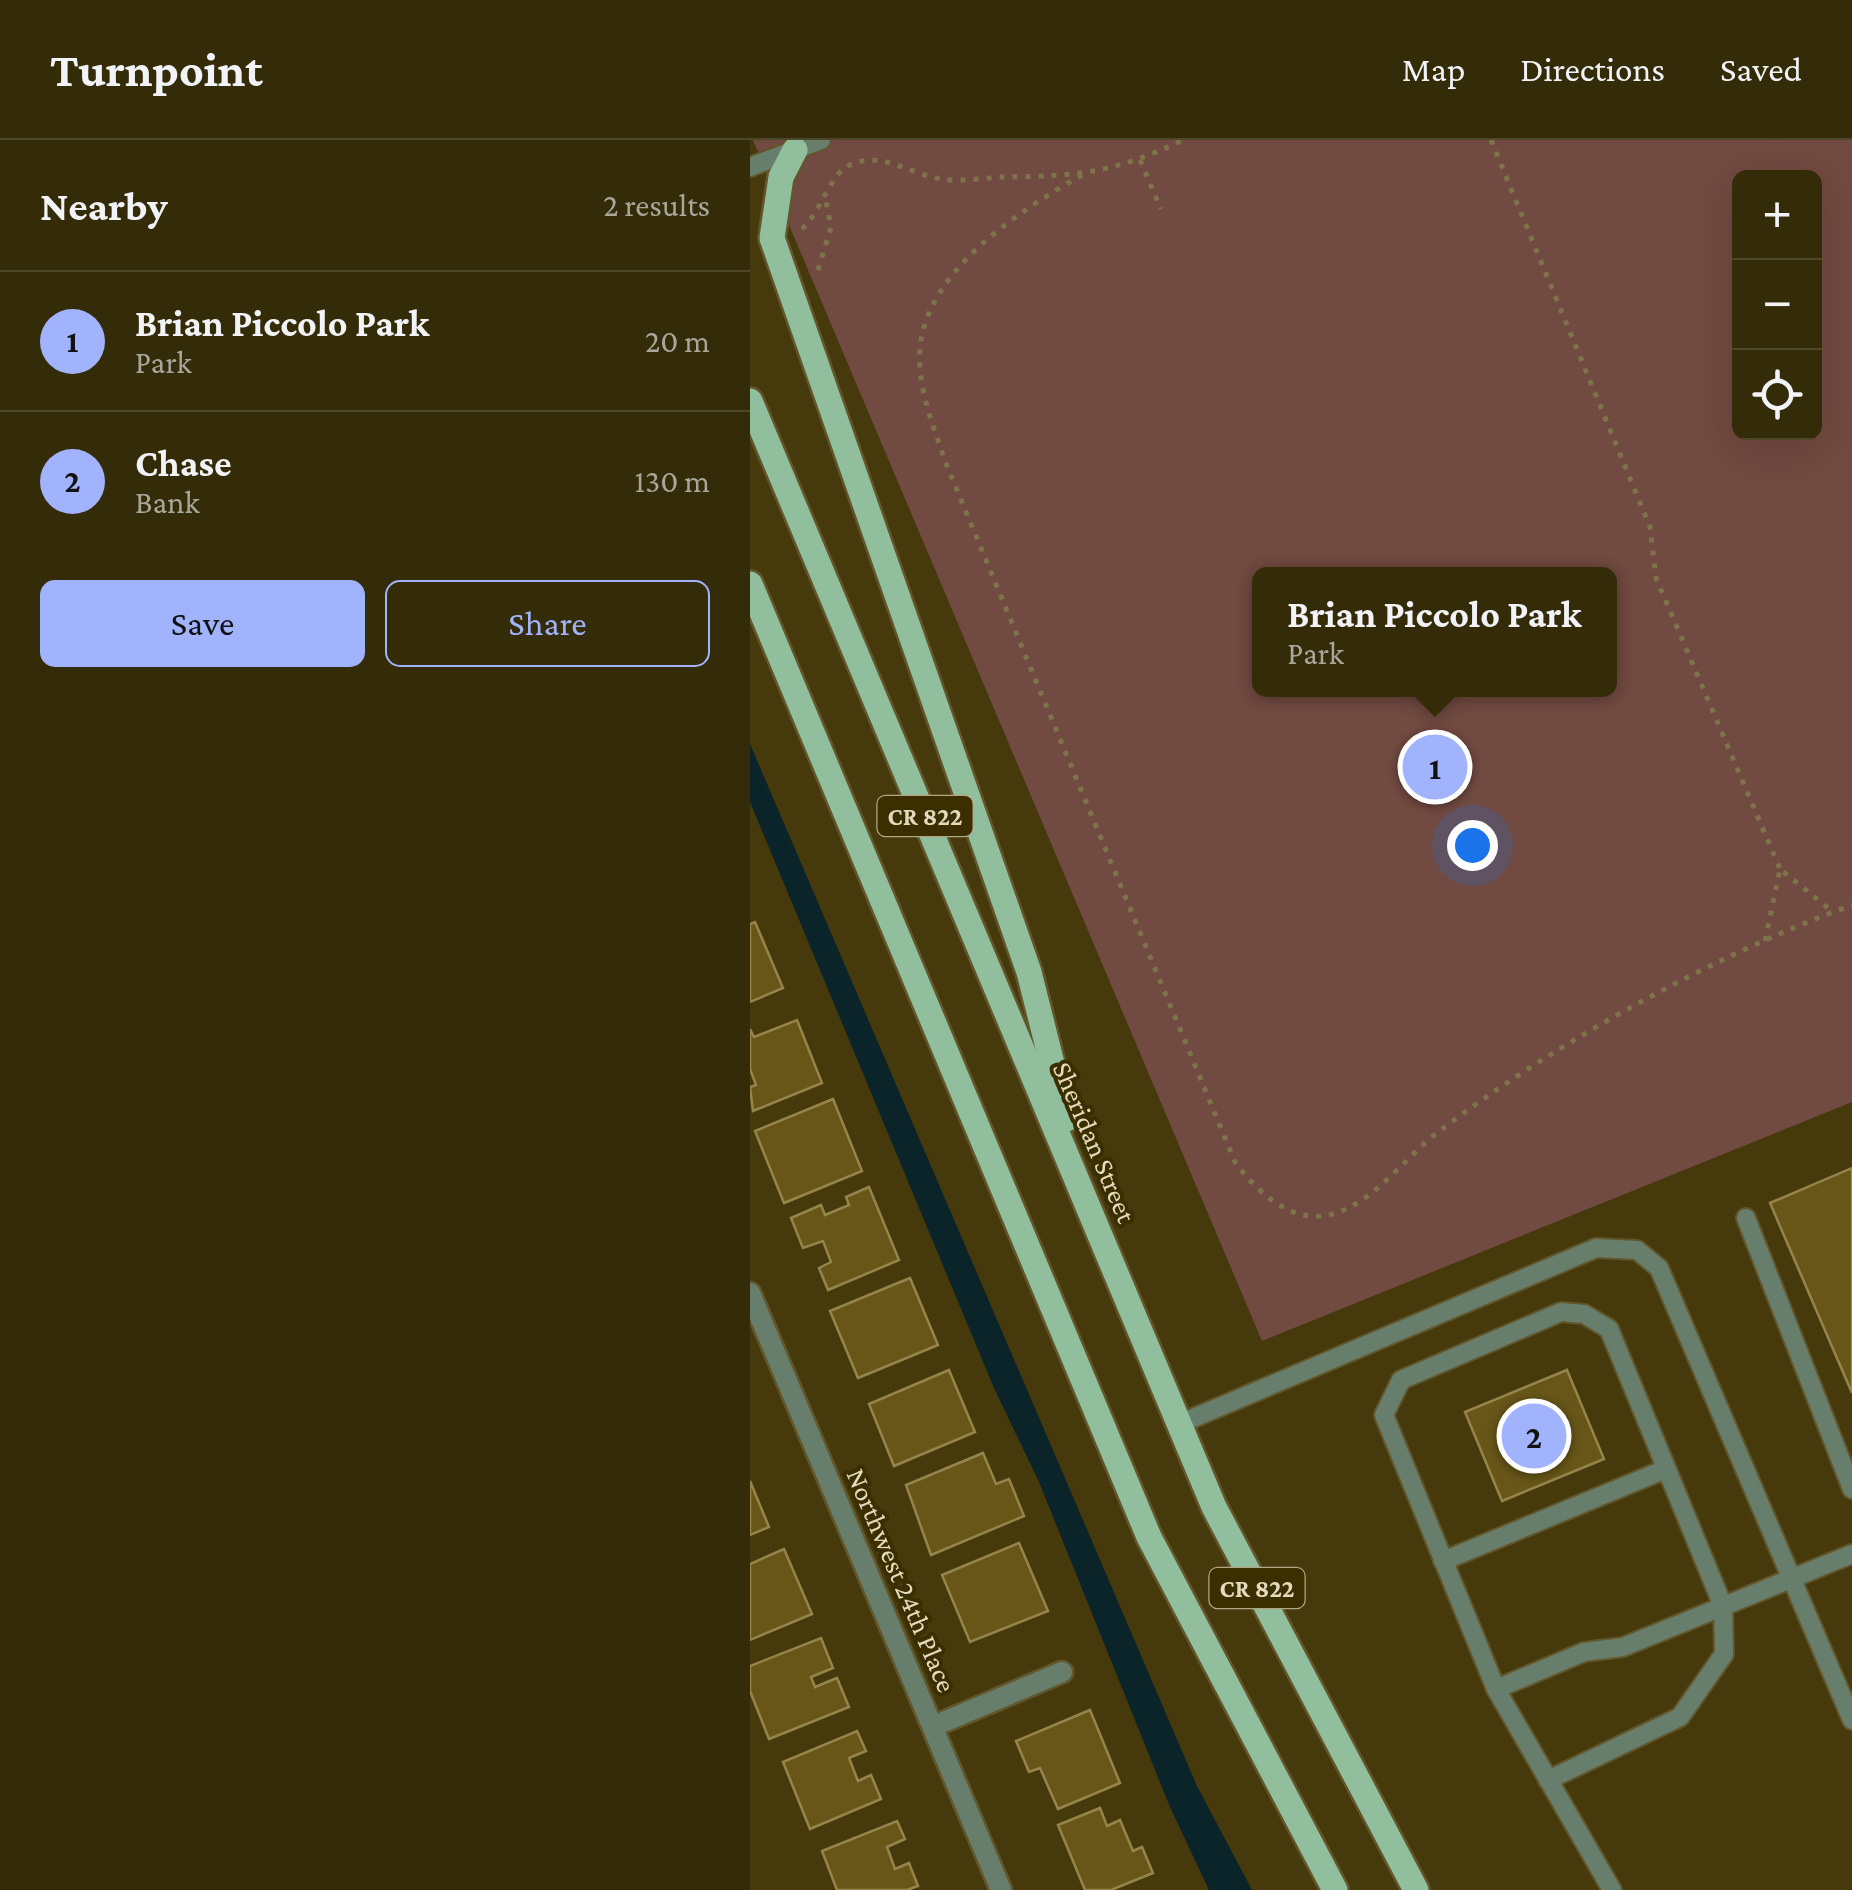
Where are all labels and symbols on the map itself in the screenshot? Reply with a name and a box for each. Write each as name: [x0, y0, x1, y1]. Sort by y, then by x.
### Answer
pin: 1: [1402, 730, 1468, 804]
road number: CR 822: [878, 796, 972, 836]
your location: [1447, 820, 1498, 871]
street label: Sheridan Street: [1047, 1057, 1143, 1228]
pin: 2: [1502, 1398, 1566, 1474]
street label: Northwest 24th Place: [840, 1464, 963, 1697]
road number: CR 822: [1210, 1568, 1304, 1608]

